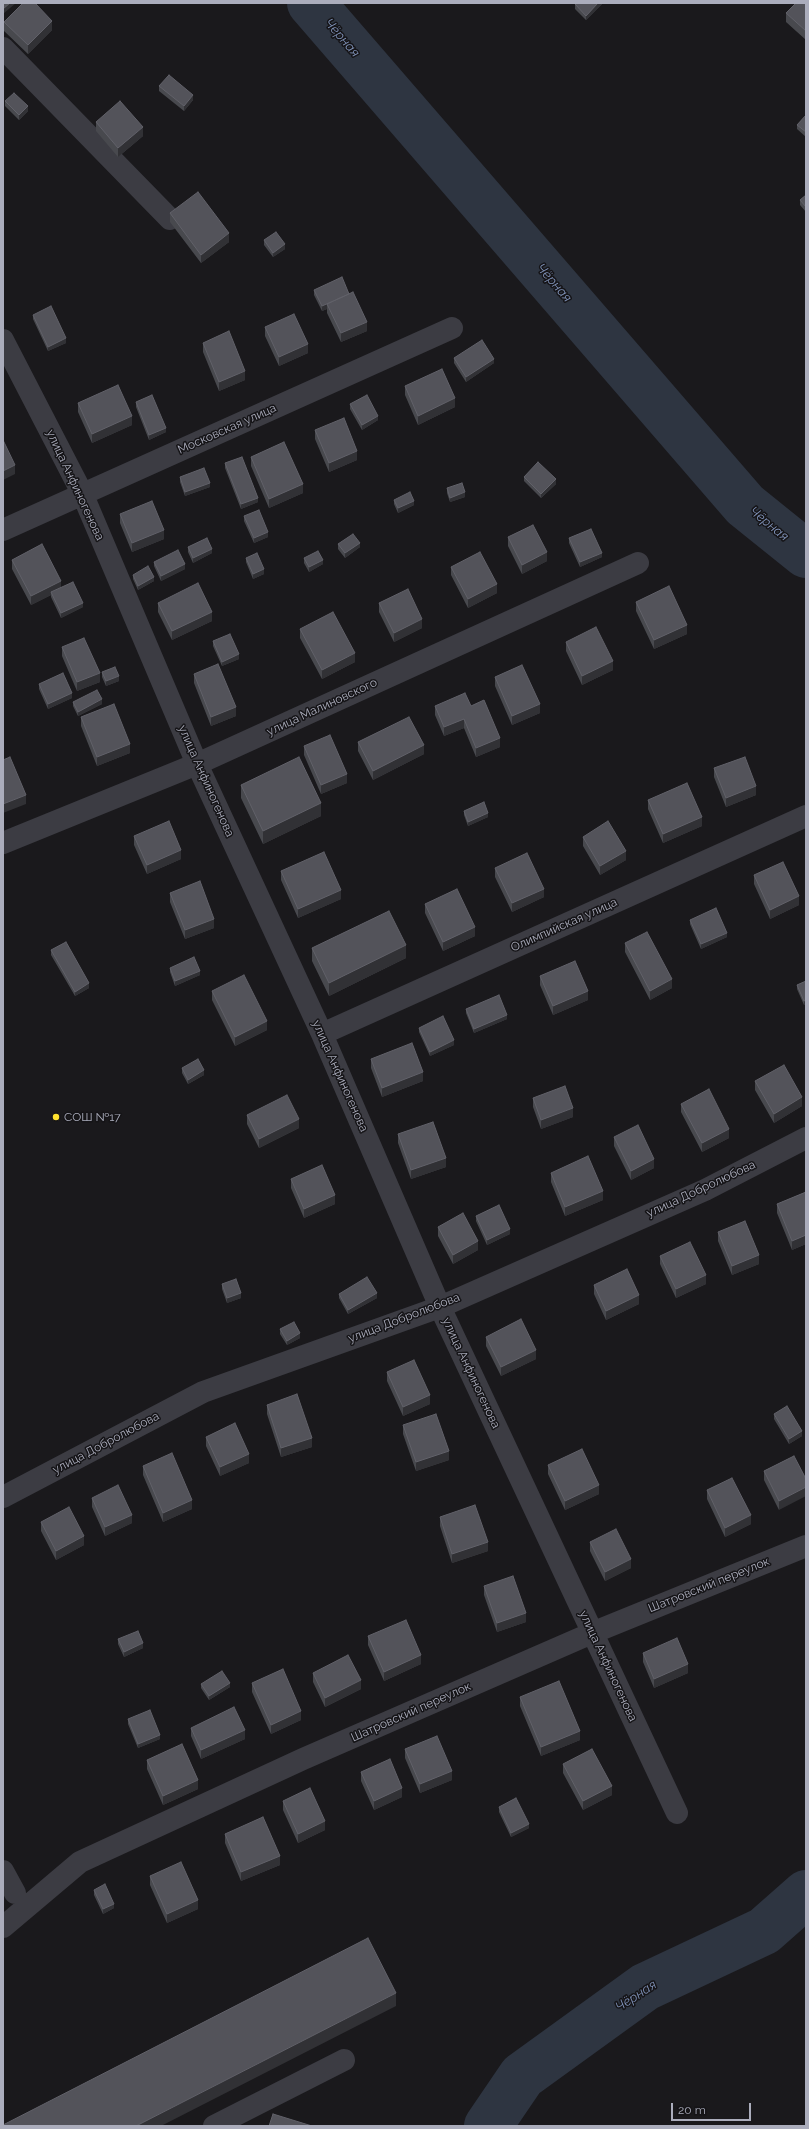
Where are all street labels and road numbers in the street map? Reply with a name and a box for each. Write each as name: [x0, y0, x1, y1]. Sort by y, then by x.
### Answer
street label: Московская улица: [176, 401, 278, 457]
street label: улица Анфиногенова: [43, 427, 107, 543]
street label: улица Малиновского: [265, 675, 379, 739]
street label: улица Анфиногенова: [175, 723, 237, 839]
street label: Олимпийская улица: [509, 895, 619, 955]
street label: улица Анфиногенова: [309, 1018, 371, 1134]
street label: улица Добролюбова: [644, 1157, 758, 1221]
street label: улица Добролюбова: [346, 1290, 462, 1346]
street label: улица Анфиногенова: [439, 1315, 503, 1431]
street label: улица Добролюбова: [50, 1409, 162, 1477]
street label: Шатровский переулок: [646, 1554, 772, 1616]
street label: улица Анфиногенова: [576, 1608, 640, 1724]
street label: Шатровский переулок: [349, 1679, 473, 1745]

